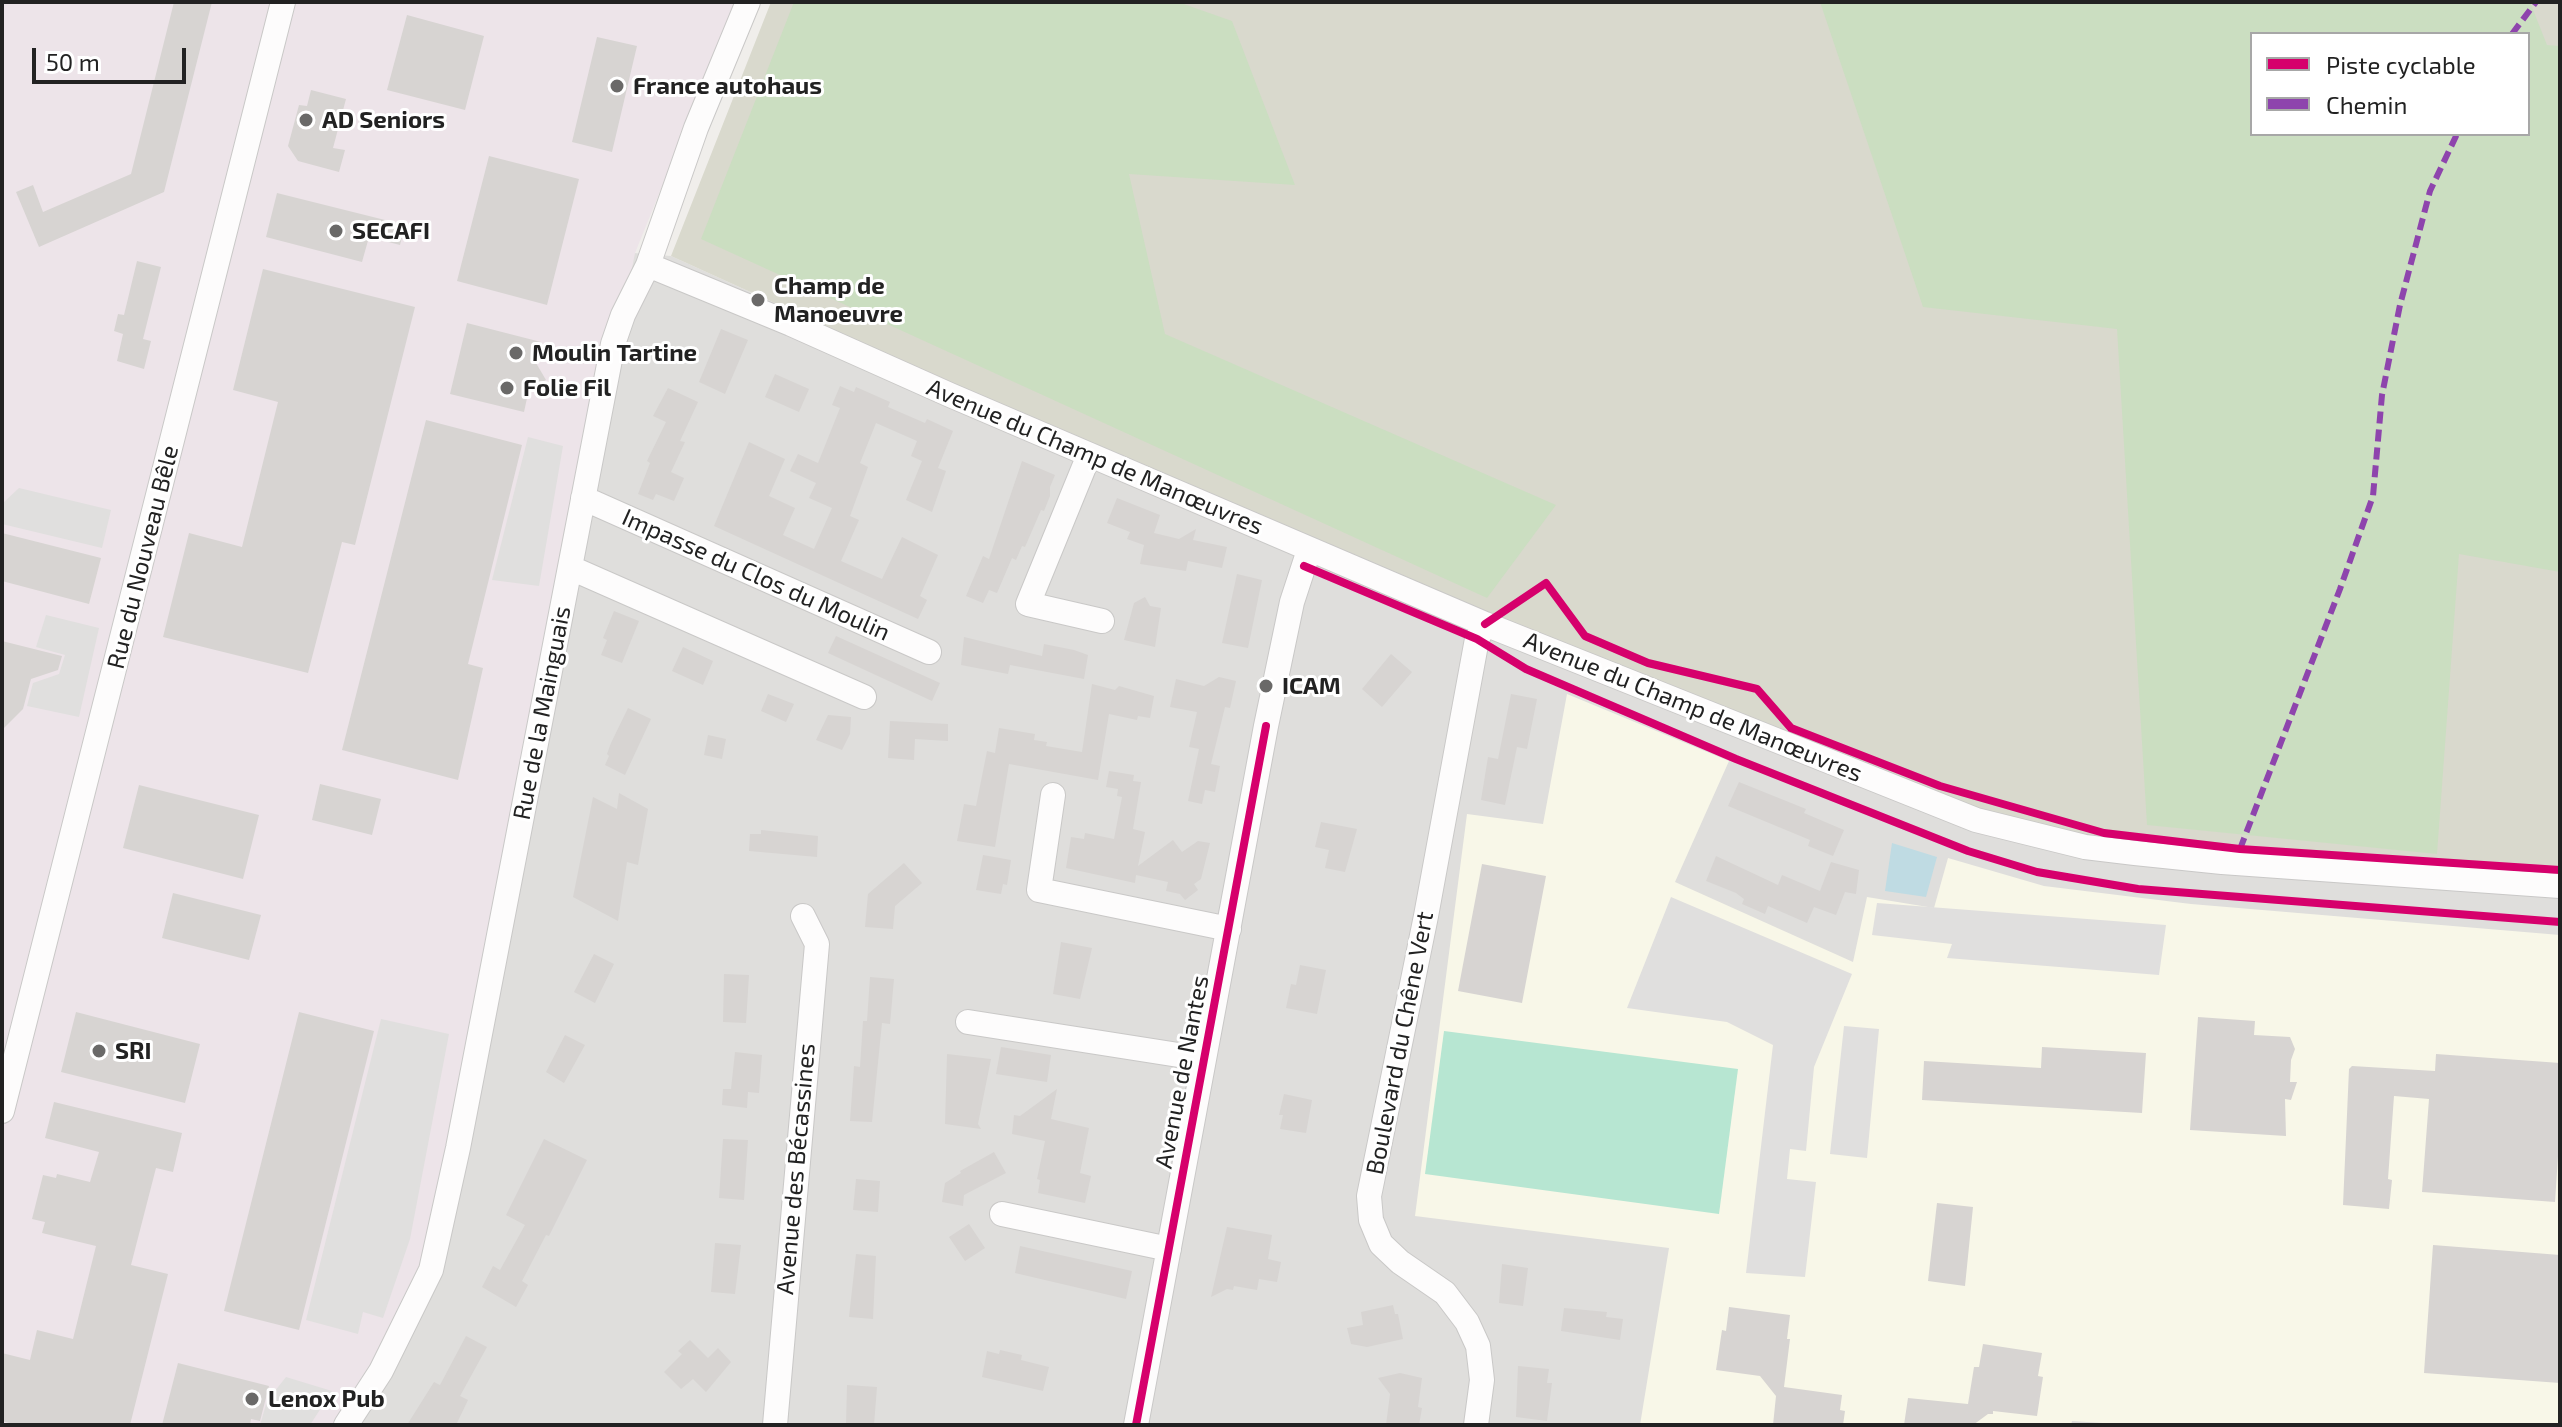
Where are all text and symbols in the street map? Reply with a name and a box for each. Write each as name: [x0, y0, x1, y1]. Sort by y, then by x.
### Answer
scale bar: [36, 32, 190, 82]
legend: [2250, 32, 2530, 136]
text: 50 m: [46, 47, 100, 76]
text: Piste cyclable: [2326, 50, 2476, 79]
place label: France autohaus: [633, 72, 822, 100]
marker: France autohaus: [608, 77, 626, 95]
text: Chemin: [2326, 90, 2407, 119]
place label: AD Seniors: [322, 106, 445, 134]
marker: AD Seniors: [297, 111, 315, 129]
place label: SECAFI: [352, 217, 430, 245]
marker: SECAFI: [327, 222, 345, 240]
place label: Champ de Manoeuvre: [774, 272, 903, 328]
marker: Champ de Manoeuvre: [749, 291, 767, 309]
place label: Moulin Tartine: [532, 339, 697, 367]
marker: Moulin Tartine: [507, 344, 525, 362]
street label: Avenue du Champ de Manœuvres: [923, 373, 1267, 541]
place label: Folie Fil: [523, 374, 611, 402]
marker: Folie Fil: [498, 379, 516, 397]
street label: Rue du Nouveau Bêle: [101, 442, 185, 672]
street label: Impasse du Clos du Moulin: [618, 503, 894, 647]
street label: Rue de la Mainguais: [507, 604, 577, 822]
street label: Avenue du Champ de Manœuvres: [1520, 626, 1866, 788]
place label: ICAM: [1282, 672, 1341, 700]
marker: ICAM: [1257, 677, 1275, 695]
street label: Boulevard du Chêne Vert: [1360, 909, 1440, 1177]
street label: Avenue de Nantes: [1149, 973, 1215, 1171]
place label: SRI: [115, 1037, 152, 1065]
marker: SRI: [90, 1042, 108, 1060]
street label: Avenue des Bécassines: [771, 1042, 821, 1296]
place label: Lenox Pub: [268, 1385, 385, 1413]
marker: Lenox Pub: [243, 1390, 261, 1408]

